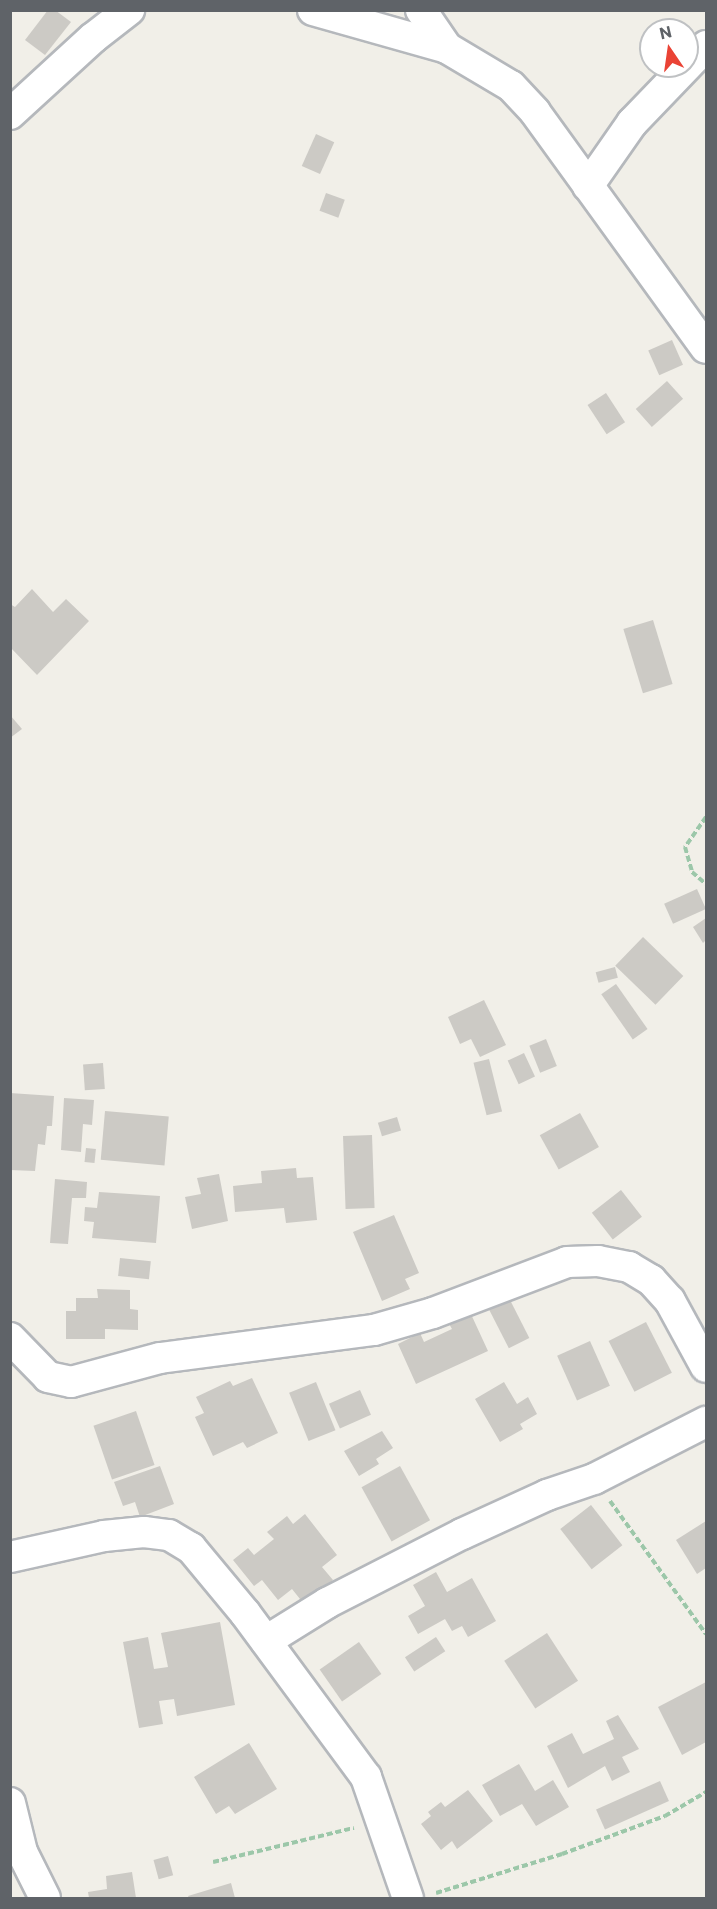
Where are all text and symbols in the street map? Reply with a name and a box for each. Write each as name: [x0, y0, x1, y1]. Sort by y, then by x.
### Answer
north arrow: [639, 18, 699, 78]
text: N: [657, 21, 673, 43]

